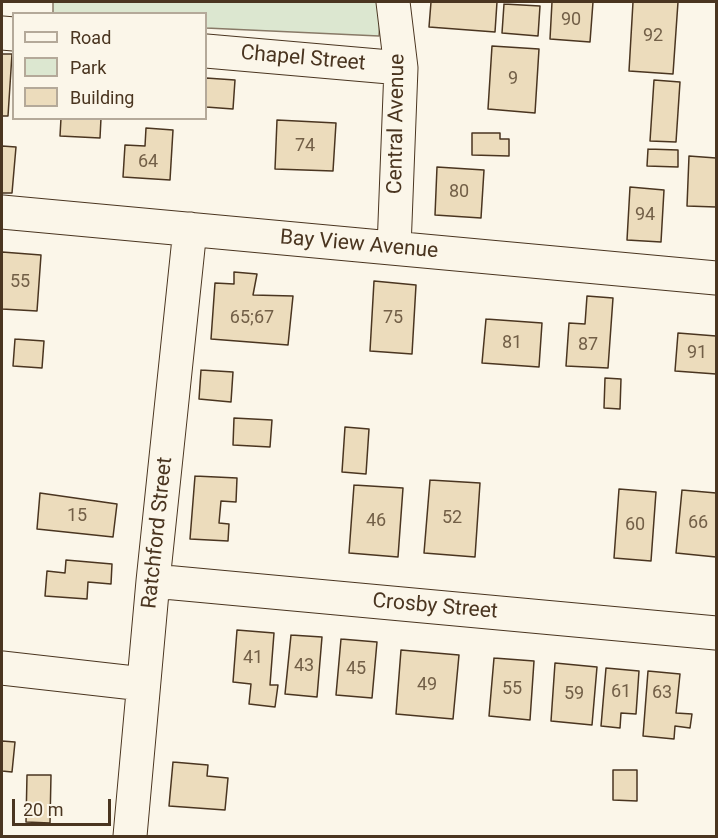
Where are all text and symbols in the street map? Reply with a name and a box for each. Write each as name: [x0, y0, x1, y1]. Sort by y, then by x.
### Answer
house number: 90: [561, 9, 581, 31]
legend: [12, 12, 207, 120]
house number: 92: [643, 25, 663, 47]
text: Road: [70, 27, 111, 48]
street label: Chapel Street: [239, 41, 367, 77]
street label: Central Avenue: [383, 54, 411, 194]
text: Park: [70, 57, 106, 78]
house number: 9: [508, 68, 518, 90]
text: Building: [70, 87, 134, 108]
house number: 74: [295, 135, 315, 157]
house number: 64: [138, 151, 158, 173]
house number: 80: [449, 181, 469, 203]
house number: 94: [635, 204, 655, 226]
street label: Bay View Avenue: [279, 226, 439, 264]
house number: 55: [10, 271, 30, 293]
house number: 65;67: [230, 307, 274, 329]
house number: 75: [383, 307, 403, 329]
house number: 81: [502, 332, 522, 354]
house number: 87: [578, 334, 598, 356]
house number: 91: [687, 342, 707, 364]
street label: Ratchford Street: [138, 456, 178, 610]
house number: 15: [67, 505, 87, 527]
house number: 52: [442, 507, 462, 529]
house number: 46: [366, 510, 386, 532]
house number: 66: [688, 512, 708, 534]
house number: 60: [625, 514, 645, 536]
street label: Crosby Street: [371, 589, 499, 625]
house number: 41: [243, 647, 263, 669]
house number: 43: [294, 655, 314, 677]
house number: 45: [346, 658, 366, 680]
house number: 49: [417, 674, 437, 696]
house number: 55: [502, 678, 522, 700]
house number: 61: [611, 681, 631, 703]
house number: 63: [652, 682, 672, 704]
house number: 59: [564, 683, 584, 705]
scale bar: [15, 787, 114, 825]
text: 20 m: [23, 799, 63, 820]

